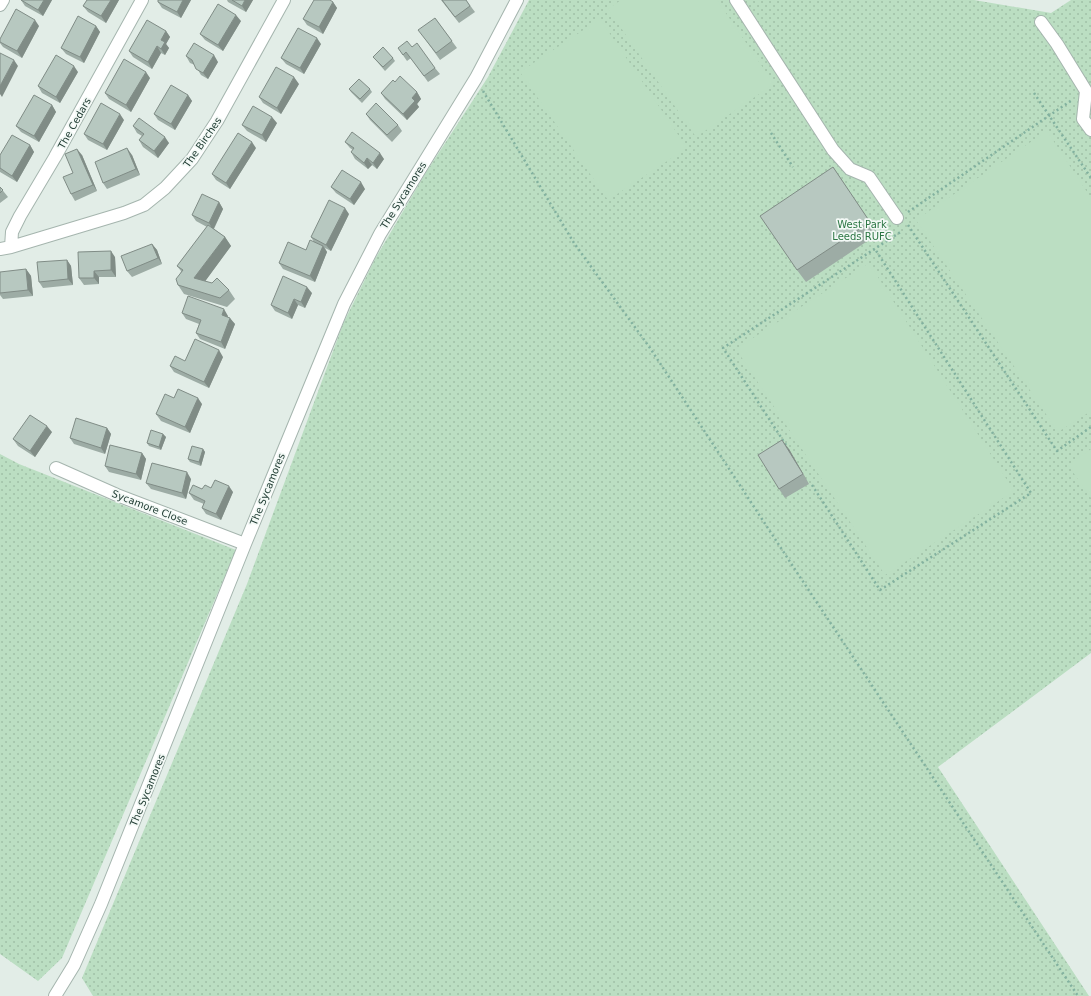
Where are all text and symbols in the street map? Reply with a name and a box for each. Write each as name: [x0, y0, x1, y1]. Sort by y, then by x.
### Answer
street label: The Cedars: [55, 96, 93, 152]
street label: The Birches: [181, 115, 224, 170]
street label: The Sycamores: [378, 160, 428, 232]
park label: West Park Leeds RUFC: [832, 219, 892, 242]
street label: The Sycamores: [248, 452, 287, 528]
street label: Sycamore Close: [110, 488, 189, 527]
street label: The Sycamores: [128, 753, 167, 829]

